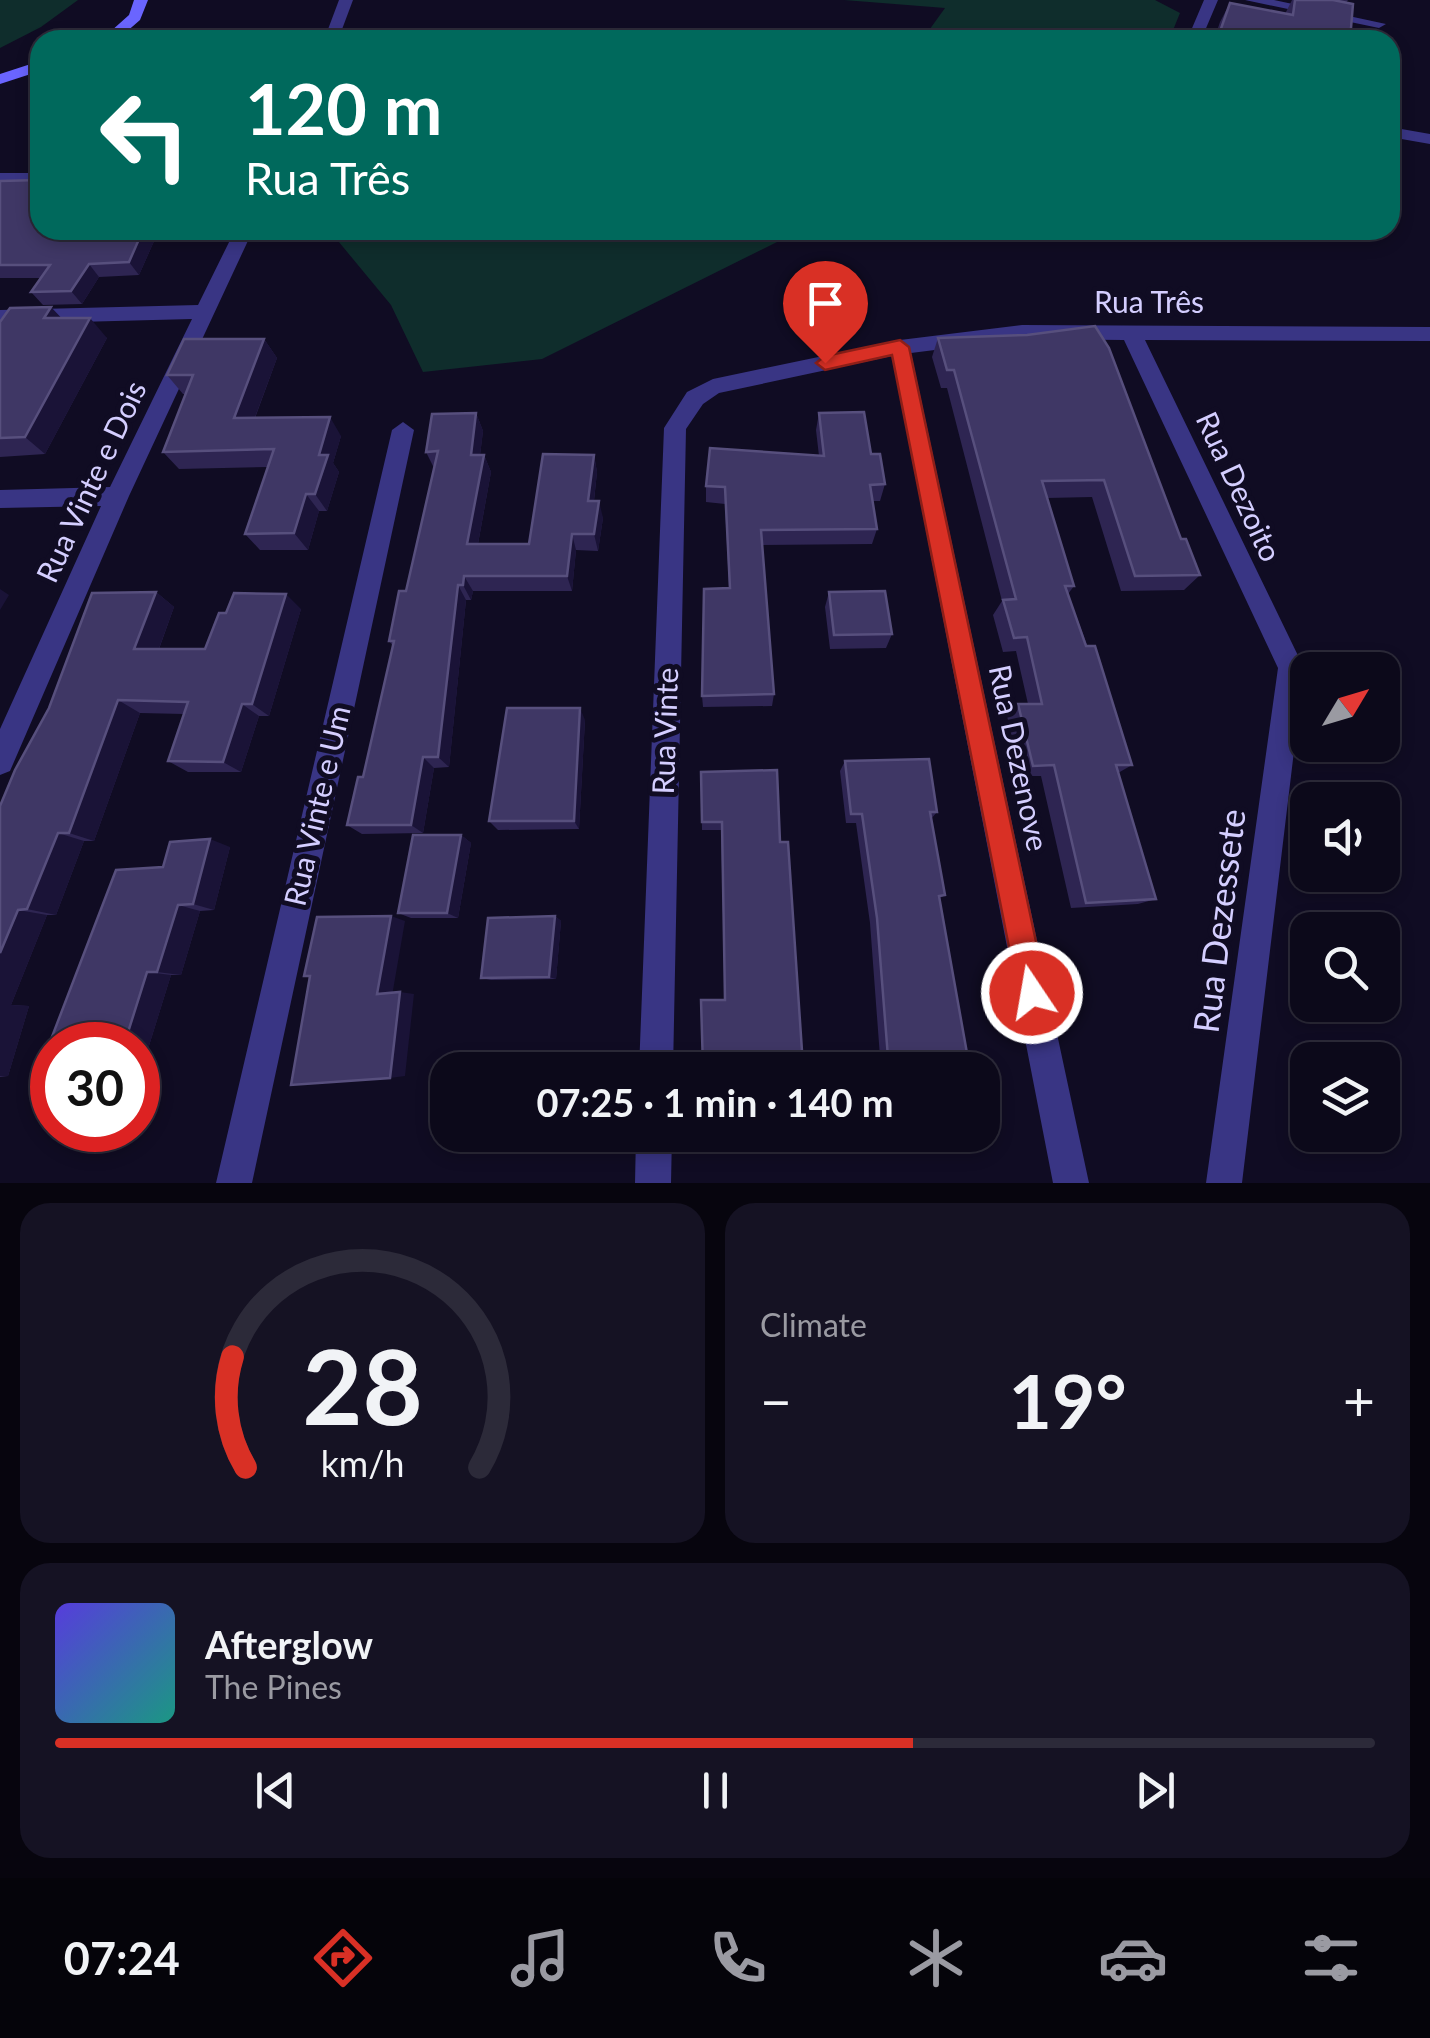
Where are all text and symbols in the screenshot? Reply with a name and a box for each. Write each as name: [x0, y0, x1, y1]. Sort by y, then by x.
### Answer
text: 120 m: [245, 66, 442, 150]
icon: left: [80, 70, 210, 200]
text: Rua Três: [245, 151, 410, 205]
pin: [783, 261, 868, 364]
icon: arrive: [798, 276, 853, 331]
street label: Rua Três: [1094, 283, 1204, 319]
street label: Rua Vinte e Dois: [28, 375, 153, 588]
street label: Rua Dezoito: [1189, 406, 1290, 567]
north arrow: [1290, 652, 1400, 762]
map controls: [1290, 652, 1400, 1152]
street label: Rua Dezenove: [983, 661, 1057, 854]
street label: Rua Vinte: [644, 667, 684, 795]
street label: Rua Vinte e Um: [276, 702, 357, 909]
button: sound: [1290, 782, 1400, 892]
street label: Rua Dezessete: [1183, 806, 1253, 1035]
button: search: [1290, 912, 1400, 1022]
position arrow: [980, 941, 1084, 1045]
speed limit sign: 30: [30, 1022, 160, 1152]
button: layers: [1290, 1042, 1400, 1152]
text: 07:25 · 1 min · 140 m: [536, 1079, 894, 1125]
text: Climate: [760, 1305, 867, 1344]
text: 28: [302, 1322, 423, 1447]
text: 19°: [1008, 1355, 1127, 1445]
text: −: [760, 1367, 792, 1433]
text: +: [1343, 1367, 1375, 1433]
text: km/h: [321, 1442, 404, 1485]
text: Afterglow: [205, 1621, 373, 1667]
text: The Pines: [205, 1667, 342, 1706]
icon: previous: [248, 1763, 303, 1818]
icon: pause: [688, 1763, 743, 1818]
icon: next: [1128, 1763, 1183, 1818]
icon: directions: [308, 1923, 378, 1993]
icon: music: [505, 1923, 575, 1993]
icon: phone: [703, 1923, 773, 1993]
icon: climate: [901, 1923, 971, 1993]
icon: car: [1098, 1923, 1168, 1993]
icon: filters: [1296, 1923, 1366, 1993]
text: 07:24: [64, 1931, 180, 1985]

